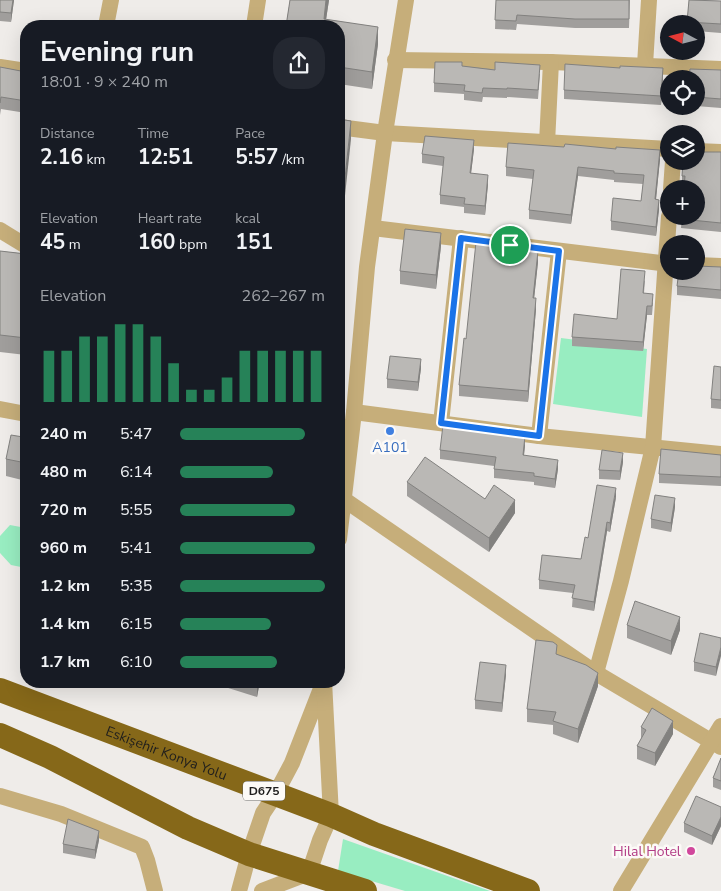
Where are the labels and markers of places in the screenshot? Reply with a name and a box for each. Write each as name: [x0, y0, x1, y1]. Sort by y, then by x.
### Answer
pin: [489, 224, 531, 266]
marker: A101: [384, 425, 396, 437]
place label: A101: [372, 438, 408, 457]
place label: Hilal Hotel: [613, 842, 682, 861]
marker: Hilal Hotel: [685, 845, 697, 857]

